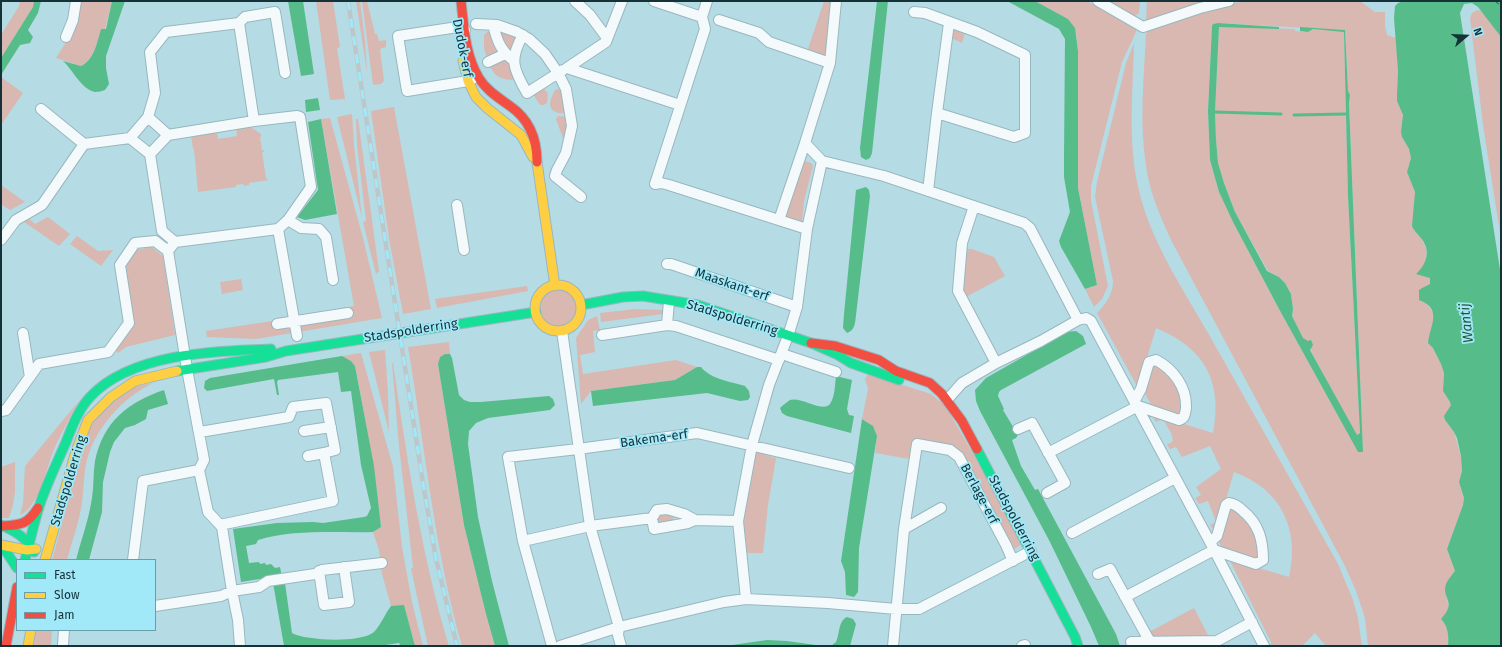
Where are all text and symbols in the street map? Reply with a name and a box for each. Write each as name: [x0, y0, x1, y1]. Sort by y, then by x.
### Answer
north arrow: [1446, 16, 1486, 56]
street label: Dudok-erf: [449, 17, 475, 79]
text: N: [1470, 26, 1485, 37]
street label: Maaskant-erf: [693, 265, 771, 305]
street label: Stadspolderring: [684, 297, 780, 339]
water label: Wantij: [1457, 302, 1477, 344]
street label: Stadspolderring: [363, 316, 459, 346]
street label: Bakema-erf: [619, 427, 689, 451]
street label: Stadspolderring: [48, 433, 90, 529]
street label: Berlage-erf: [957, 461, 1001, 527]
street label: Stadspolderring: [985, 473, 1043, 563]
legend: [16, 559, 156, 631]
text: Fast: [54, 568, 76, 582]
text: Slow: [54, 588, 80, 602]
text: Jam: [54, 608, 74, 622]

